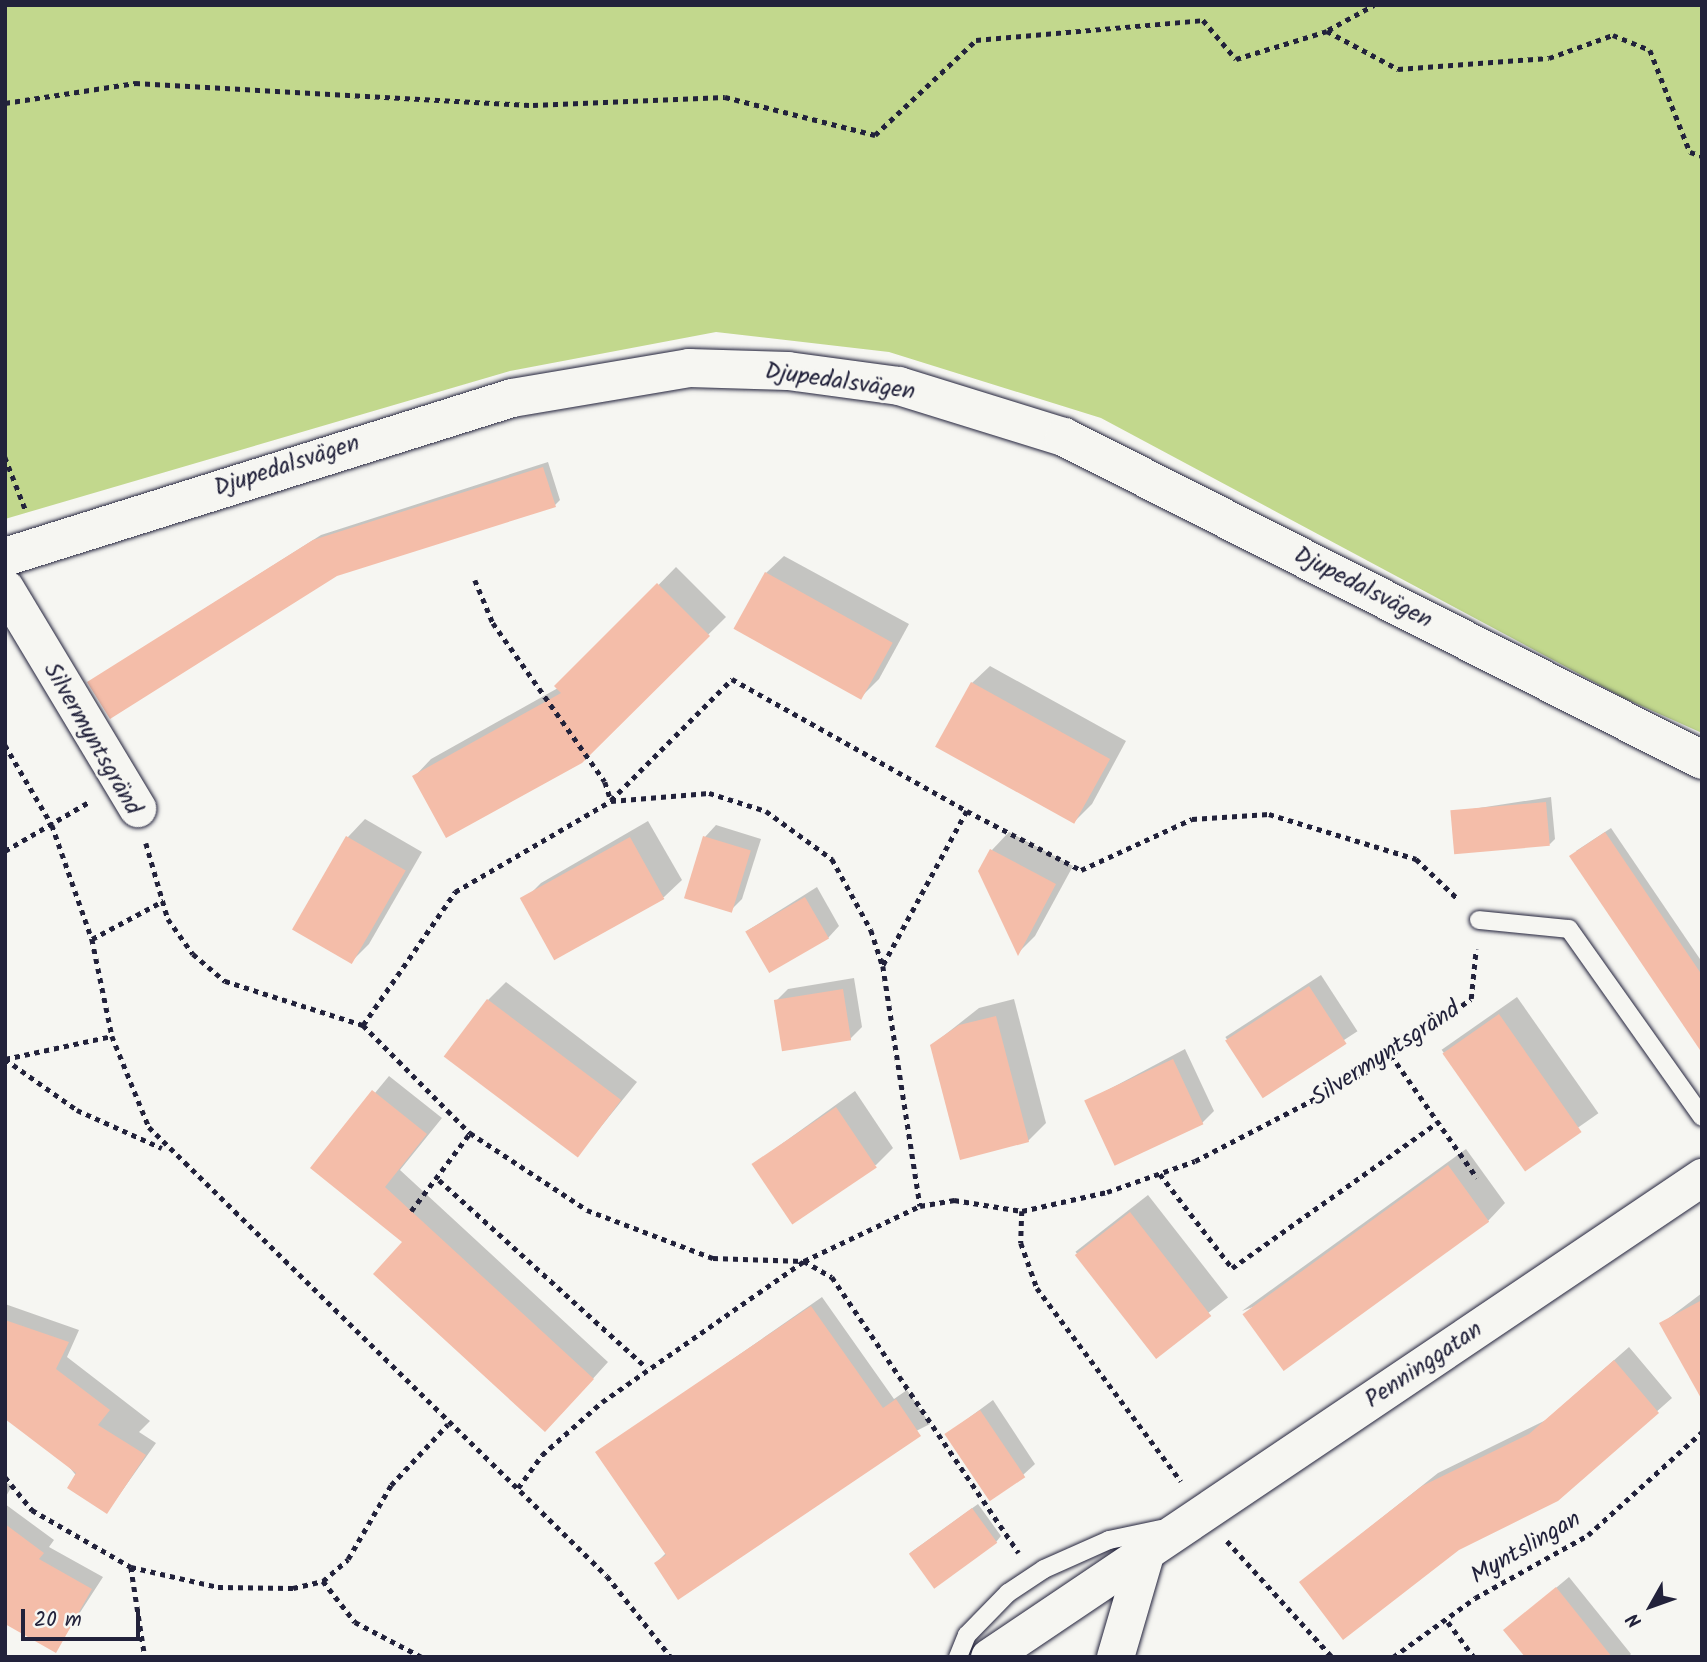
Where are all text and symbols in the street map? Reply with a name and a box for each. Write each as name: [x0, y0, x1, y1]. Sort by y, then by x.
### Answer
street label: Djupedalsvägen: [763, 357, 917, 407]
street label: Djupedalsvägen: [211, 429, 363, 503]
street label: Djupedalsvägen: [1289, 541, 1437, 635]
street label: Silvermyntsgränd: [37, 658, 147, 820]
street label: Silvermyntsgränd: [1306, 995, 1466, 1113]
street label: Penninggatan: [1360, 1315, 1488, 1415]
street label: Myntslingan: [1466, 1505, 1586, 1591]
north arrow: [1616, 1571, 1686, 1641]
scale bar: [24, 1596, 144, 1640]
text: 20 m: [34, 1604, 82, 1637]
text: N: [1620, 1605, 1650, 1634]

